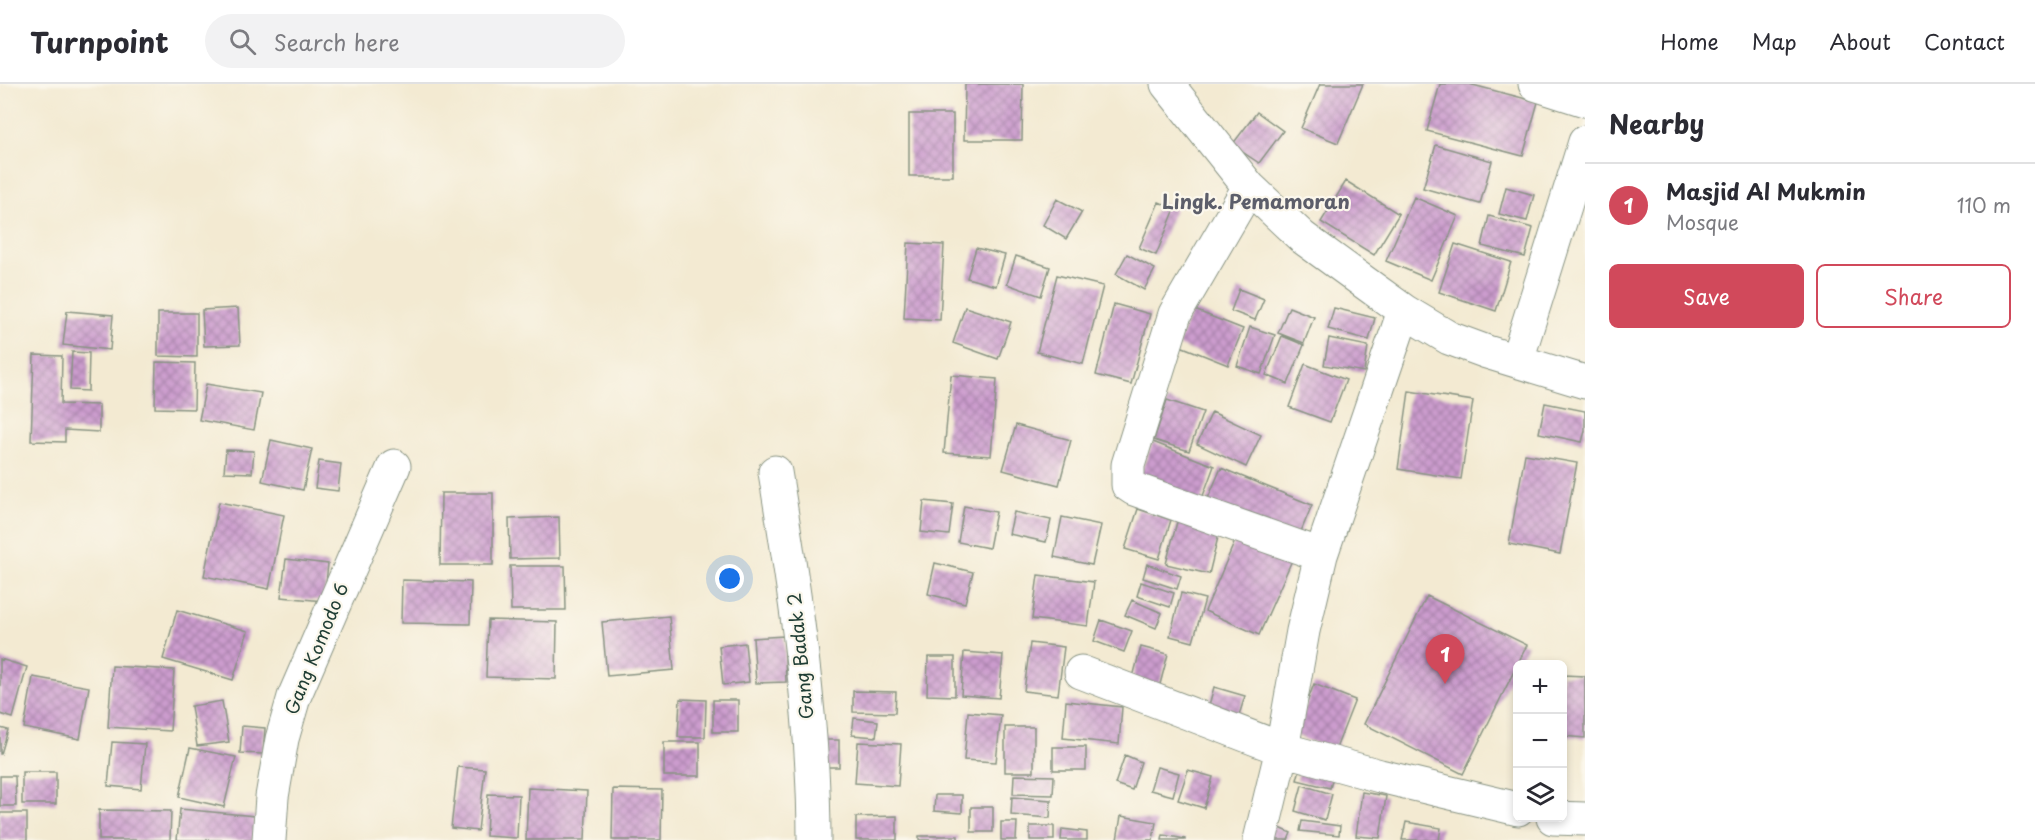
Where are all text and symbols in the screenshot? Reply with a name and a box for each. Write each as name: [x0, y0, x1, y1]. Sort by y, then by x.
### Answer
search box: [205, 14, 625, 68]
text: Turnpoint: [30, 20, 169, 63]
icon: search: [226, 25, 259, 58]
text: Search here: [274, 25, 400, 58]
text: Home: [1660, 25, 1719, 57]
text: Map: [1752, 25, 1797, 57]
text: About: [1830, 25, 1891, 57]
text: Contact: [1924, 25, 2005, 57]
text: Nearby: [1609, 104, 1704, 143]
text: Masjid Al Mukmin: [1666, 174, 1866, 207]
district label: Lingk. Pemamoran: [1162, 186, 1350, 216]
text: 1: [1624, 190, 1633, 220]
text: 110 m: [1957, 190, 2011, 220]
text: Mosque: [1666, 207, 1739, 237]
button: Save: [1609, 264, 1804, 328]
button: Share: [1816, 264, 2011, 328]
your location: [715, 564, 744, 593]
street label: Gang Komodo 6: [277, 579, 354, 718]
street label: Gang Badak 2: [779, 592, 820, 721]
pin: 1: [1426, 634, 1464, 684]
map controls: [1513, 660, 1567, 822]
button: +: [1513, 660, 1567, 714]
button: −: [1513, 714, 1567, 768]
button: layers: [1513, 768, 1567, 822]

